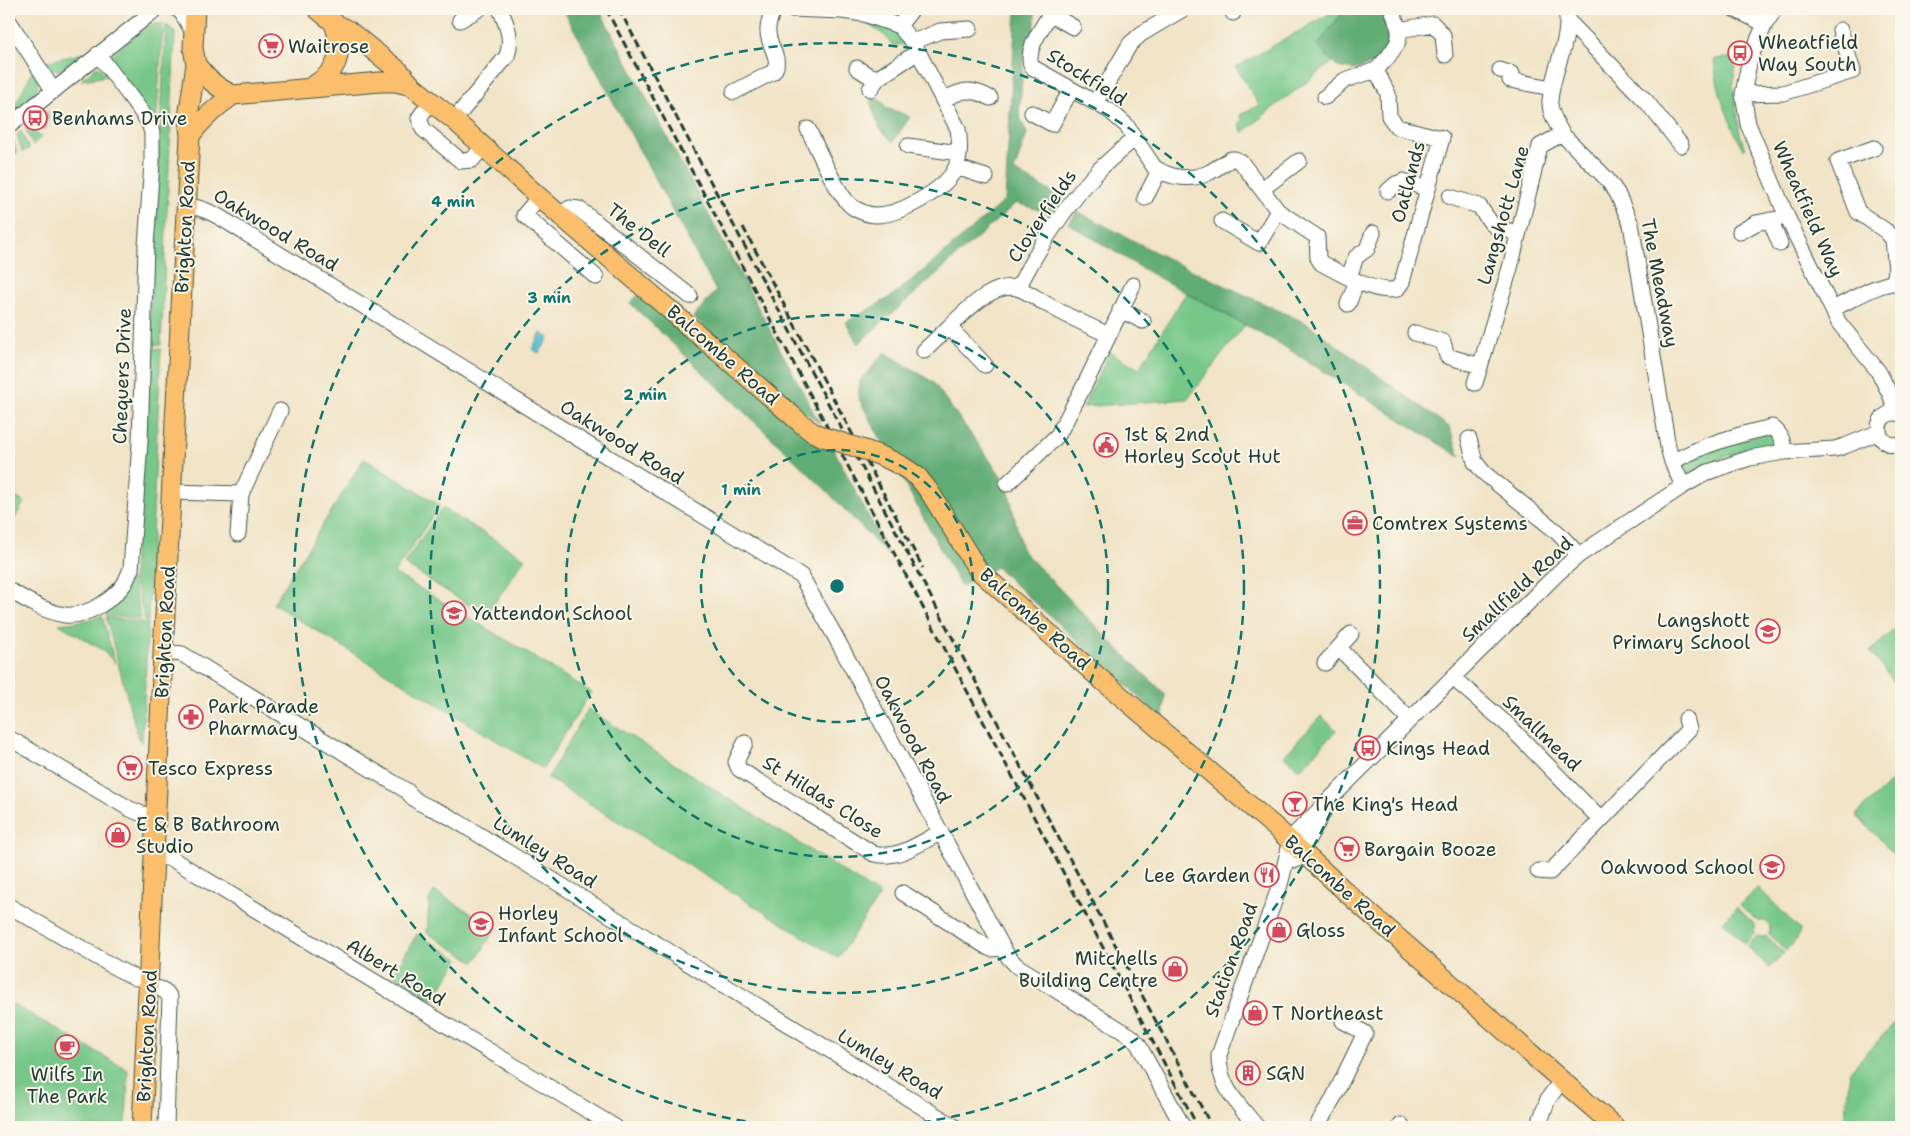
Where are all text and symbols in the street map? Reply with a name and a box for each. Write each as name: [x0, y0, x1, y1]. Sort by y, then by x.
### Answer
place label: Wheatfield Way South: [1758, 30, 1858, 77]
supermarket icon: Waitrose: [258, 33, 284, 59]
place label: Waitrose: [288, 34, 370, 59]
bus stop icon: Wheatfield Way South: [1727, 40, 1753, 66]
street label: Stockfield: [1042, 43, 1132, 111]
bus stop icon: Benhams Drive: [22, 105, 48, 131]
place label: Benhams Drive: [52, 106, 187, 131]
street label: Wheatfield Way: [1767, 137, 1849, 281]
street label: Oatlands: [1385, 138, 1431, 226]
street label: Langshott Lane: [1471, 142, 1535, 288]
street label: Brighton Road: [169, 160, 201, 294]
street label: Cloverfields: [1002, 165, 1082, 267]
street label: Oakwood Road: [209, 183, 343, 277]
text: 4 min: [431, 192, 475, 212]
street label: The Dell: [602, 197, 676, 263]
street label: The Meadway: [1635, 216, 1685, 350]
text: 3 min: [527, 288, 571, 308]
street label: Balcombe Road: [661, 299, 785, 411]
street label: Chequers Drive: [107, 307, 137, 445]
text: 2 min: [623, 385, 667, 405]
street label: Oakwood Road: [555, 394, 689, 490]
place label: 1st & 2nd Horley Scout Hut: [1124, 422, 1281, 469]
public building icon: 1st & 2nd Horley Scout Hut: [1093, 432, 1119, 458]
text: 1 min: [721, 480, 761, 500]
office icon: Comtrex Systems: [1342, 510, 1368, 536]
place label: Comtrex Systems: [1372, 511, 1528, 536]
street label: Smallfield Road: [1456, 531, 1578, 647]
street label: Balcombe Road: [974, 562, 1096, 676]
street label: Brighton Road: [149, 565, 181, 699]
centre of rings: [828, 577, 846, 595]
school or university icon: Yattendon School: [441, 600, 467, 626]
place label: Yattendon School: [472, 601, 632, 626]
place label: Langshott Primary School: [1612, 608, 1750, 655]
school or university icon: Langshott Primary School: [1755, 618, 1781, 644]
street label: Oakwood Road: [869, 671, 957, 807]
street label: Smallmead: [1497, 689, 1587, 777]
place label: Park Parade Pharmacy: [208, 694, 319, 741]
pharmacy icon: Park Parade Pharmacy: [178, 704, 204, 730]
bus stop icon: Kings Head: [1355, 735, 1381, 761]
place label: Kings Head: [1386, 736, 1490, 761]
street label: St Hildas Close: [758, 750, 888, 844]
supermarket icon: Tesco Express: [117, 755, 143, 781]
place label: Tesco Express: [148, 756, 273, 781]
bar icon: The King's Head: [1282, 791, 1308, 817]
place label: The King's Head: [1312, 792, 1458, 817]
street label: Lumley Road: [488, 810, 602, 894]
place label: E & B Bathroom Studio: [136, 812, 280, 859]
shop icon: E & B Bathroom Studio: [105, 822, 131, 848]
street label: Balcombe Road: [1279, 829, 1401, 943]
supermarket icon: Bargain Booze: [1334, 836, 1360, 862]
place label: Bargain Booze: [1364, 837, 1497, 862]
school or university icon: Oakwood School: [1759, 854, 1785, 880]
place label: Oakwood School: [1600, 855, 1754, 880]
restaurant icon: Lee Garden: [1254, 862, 1280, 888]
place label: Lee Garden: [1144, 863, 1250, 888]
street label: Station Road: [1199, 899, 1263, 1021]
place label: Horley Infant School: [498, 901, 624, 948]
school or university icon: Horley Infant School: [468, 911, 494, 937]
shop icon: Gloss: [1266, 917, 1292, 943]
place label: Gloss: [1296, 918, 1345, 943]
street label: Albert Road: [342, 932, 450, 1012]
place label: Mitchells Building Centre: [1019, 946, 1158, 993]
shop icon: Mitchells Building Centre: [1162, 956, 1188, 982]
street label: Brighton Road: [131, 969, 163, 1103]
shop icon: T Northeast: [1242, 1000, 1268, 1026]
place label: T Northeast: [1272, 1001, 1384, 1026]
street label: Lumley Road: [833, 1023, 947, 1105]
cafe icon: Wilfs In The Park: [54, 1034, 80, 1060]
building icon: SGN: [1235, 1060, 1261, 1086]
place label: SGN: [1266, 1061, 1305, 1086]
place label: Wilfs In The Park: [27, 1062, 107, 1109]

